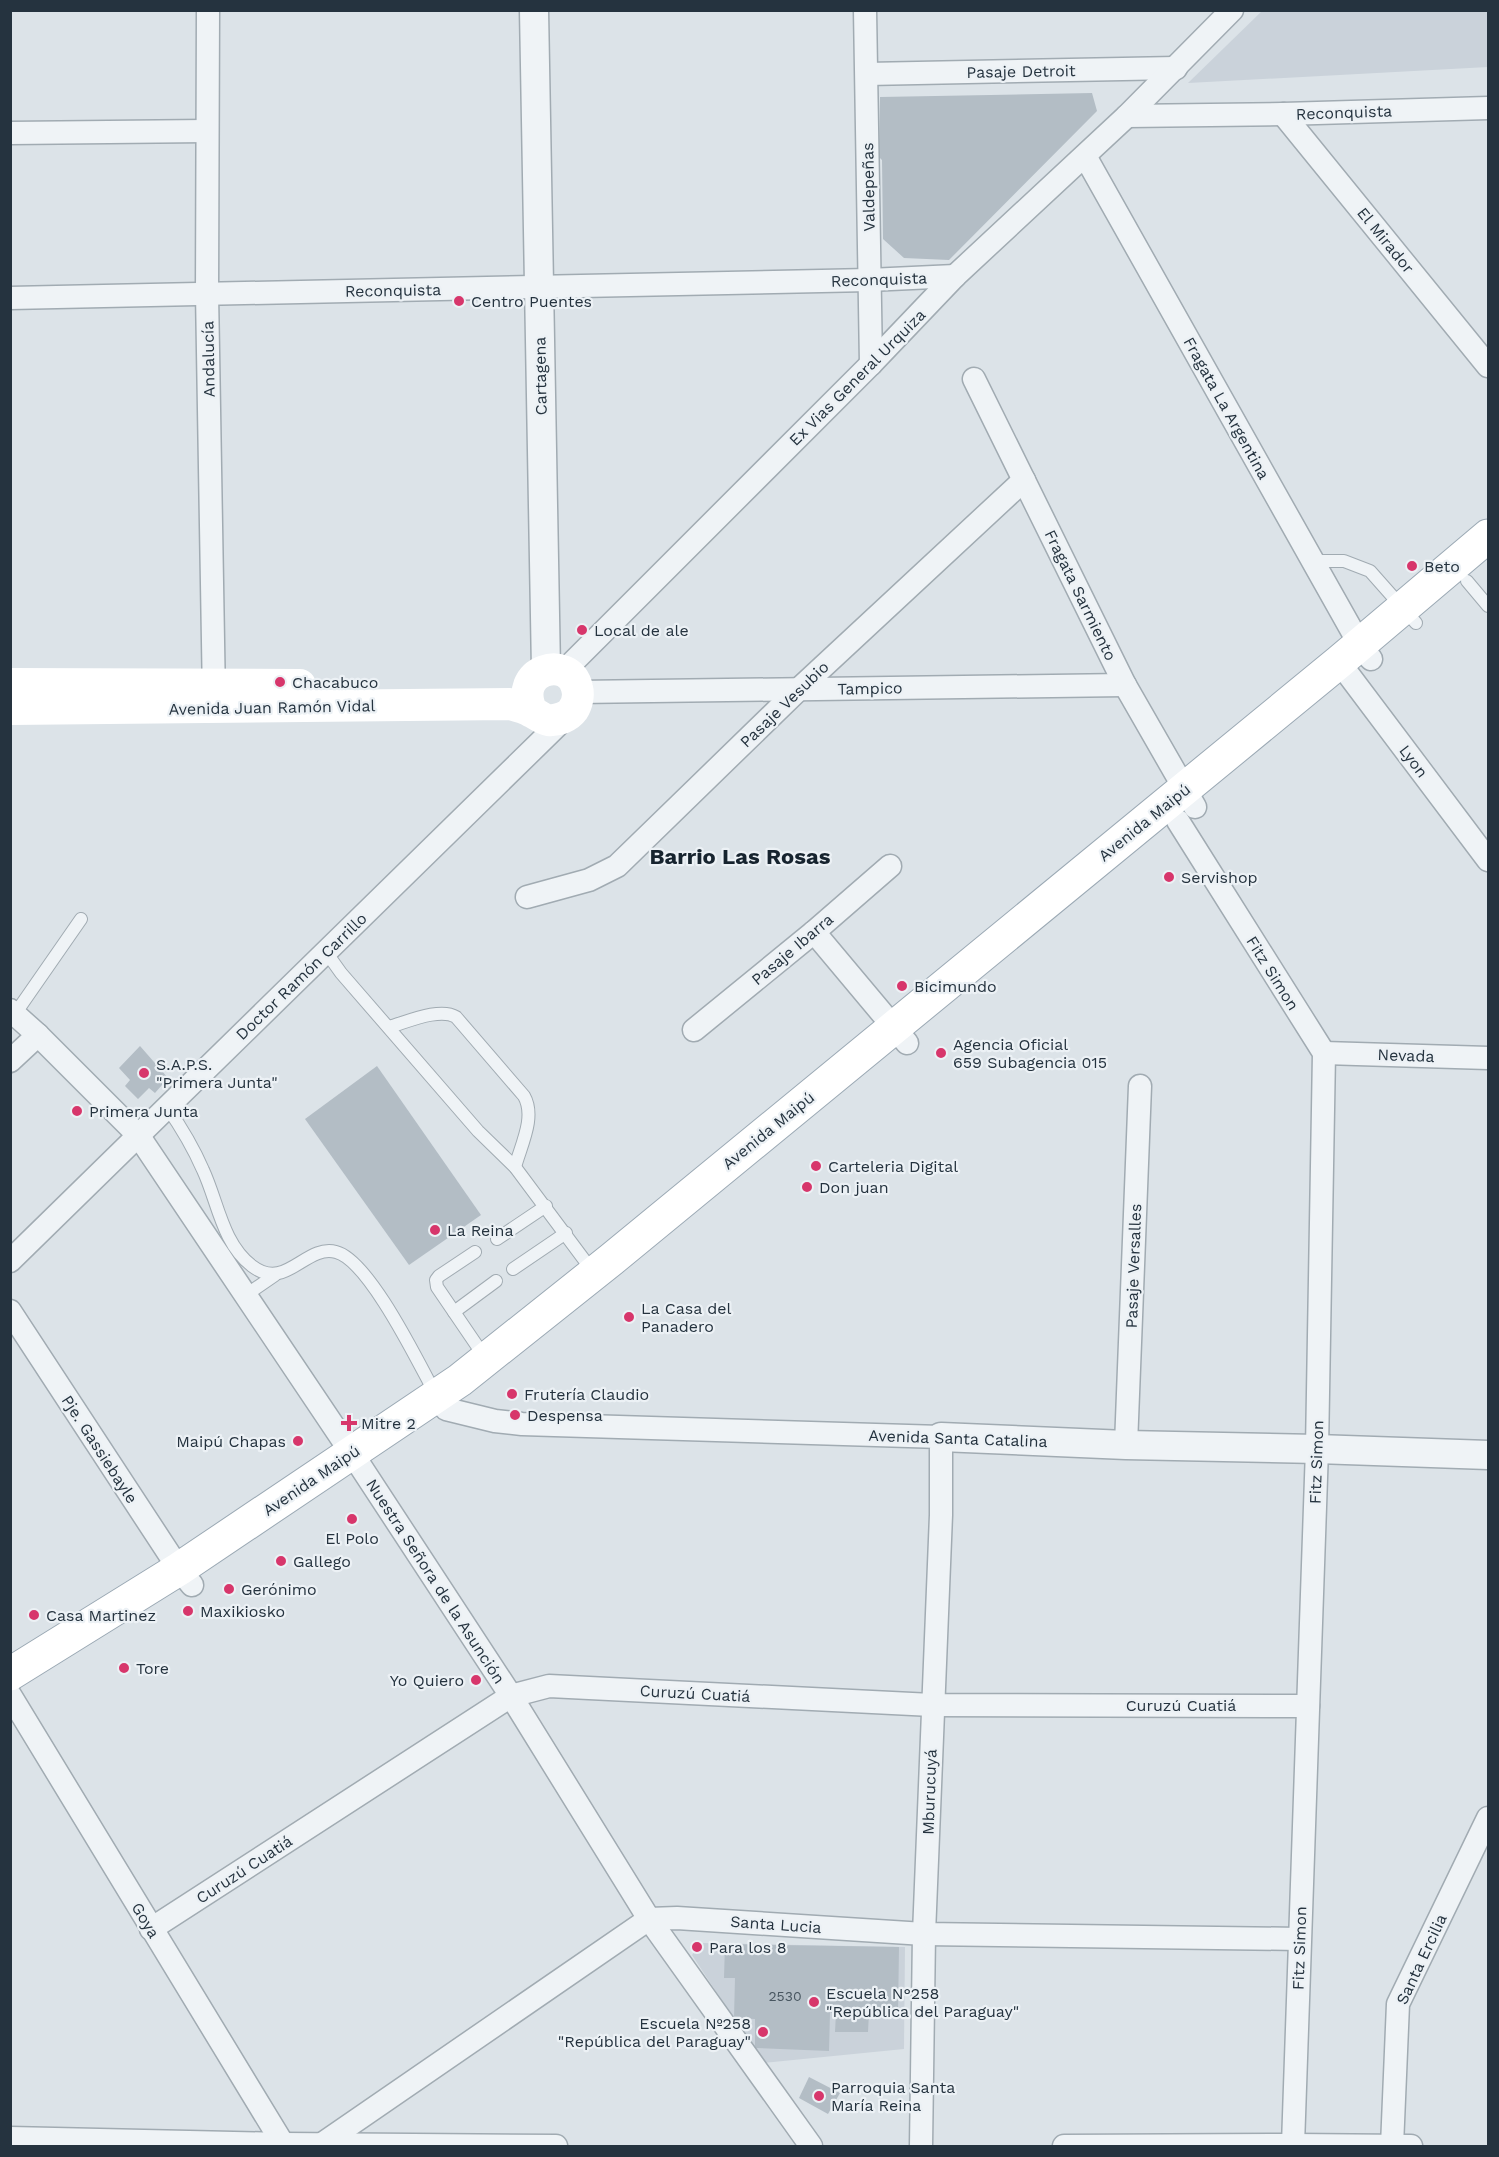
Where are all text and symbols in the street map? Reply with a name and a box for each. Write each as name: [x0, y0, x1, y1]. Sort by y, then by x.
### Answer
street label: Pasaje Detroit: [966, 61, 1076, 82]
street label: Reconquista: [1296, 101, 1393, 124]
street label: Valdepeñas: [858, 142, 879, 232]
street label: El Mirador: [1353, 203, 1418, 278]
street label: Reconquista: [831, 268, 928, 291]
street label: Reconquista: [345, 280, 441, 301]
place label: Centro Puentes: [471, 292, 592, 311]
marker: Centro Puentes: [452, 294, 466, 308]
street label: Ex Vias General Urquiza: [785, 305, 930, 450]
street label: Andalucía: [198, 321, 219, 397]
street label: Fragata La Argentina: [1180, 334, 1274, 483]
street label: Cartagena: [530, 337, 551, 415]
street label: Fragata Sarmiento: [1041, 527, 1120, 664]
place label: Beto: [1424, 557, 1460, 576]
marker: Beto: [1405, 559, 1419, 573]
place label: Local de ale: [594, 621, 689, 640]
marker: Local de ale: [575, 623, 589, 637]
street label: Pasaje Vesubio: [736, 657, 833, 751]
place label: Chacabuco: [292, 673, 378, 692]
marker: Chacabuco: [273, 675, 287, 689]
street label: Tampico: [837, 678, 903, 699]
street label: Avenida Juan Ramón Vidal: [168, 696, 376, 719]
street label: Lyon: [1395, 741, 1432, 781]
street label: Avenida Maipú: [1095, 780, 1194, 865]
district label: Barrio Las Rosas: [650, 844, 831, 869]
place label: Servishop: [1181, 868, 1258, 887]
marker: Servishop: [1162, 870, 1176, 884]
street label: Doctor Ramón Carrillo: [232, 909, 371, 1044]
street label: Pasaje Ibarra: [748, 910, 837, 989]
street label: Fitz Simon: [1242, 933, 1303, 1014]
place label: Bicimundo: [914, 977, 997, 996]
marker: Bicimundo: [895, 979, 909, 993]
place label: Agencia Oficial 659 Subagencia 015: [953, 1035, 1107, 1072]
street label: Nevada: [1377, 1045, 1435, 1066]
marker: Agencia Oficial 659 Subagencia 015: [934, 1046, 948, 1060]
place label: S.A.P.S. "Primera Junta": [156, 1055, 278, 1092]
marker: S.A.P.S. "Primera Junta": [137, 1066, 151, 1080]
street label: Avenida Maipú: [719, 1088, 818, 1173]
place label: Primera Junta: [89, 1102, 198, 1121]
marker: Primera Junta: [70, 1104, 84, 1118]
place label: Carteleria Digital: [828, 1157, 958, 1176]
marker: Carteleria Digital: [809, 1159, 823, 1173]
place label: Don juan: [819, 1178, 889, 1197]
marker: Don juan: [800, 1180, 814, 1194]
street label: Pasaje Versalles: [1122, 1203, 1145, 1329]
place label: La Reina: [447, 1221, 514, 1240]
marker: La Reina: [428, 1223, 442, 1237]
place label: La Casa del Panadero: [641, 1299, 732, 1336]
marker: La Casa del Panadero: [622, 1310, 636, 1324]
place label: Frutería Claudio: [524, 1385, 649, 1404]
marker: Frutería Claudio: [505, 1387, 519, 1401]
street label: Pje. Gassiebayle: [58, 1392, 142, 1507]
place label: Despensa: [527, 1406, 603, 1425]
marker: Despensa: [508, 1408, 522, 1422]
place label: Mitre 2: [361, 1414, 416, 1433]
marker: Mitre 2: [342, 1416, 356, 1430]
street label: Fitz Simon: [1306, 1420, 1327, 1504]
street label: Avenida Santa Catalina: [868, 1426, 1048, 1451]
place label: Maipú Chapas: [176, 1432, 286, 1451]
marker: Maipú Chapas: [291, 1434, 305, 1448]
street label: Avenida Maipú: [259, 1441, 363, 1520]
street label: Nuestra Señora de la Asunción: [362, 1475, 509, 1687]
marker: El Polo: [345, 1512, 359, 1526]
place label: El Polo: [325, 1529, 379, 1548]
place label: Gallego: [293, 1552, 351, 1571]
marker: Gallego: [274, 1554, 288, 1568]
place label: Gerónimo: [241, 1580, 317, 1599]
marker: Gerónimo: [222, 1582, 236, 1596]
place label: Maxikiosko: [200, 1602, 285, 1621]
marker: Maxikiosko: [181, 1604, 195, 1618]
place label: Casa Martinez: [46, 1606, 156, 1625]
marker: Casa Martinez: [27, 1608, 41, 1622]
place label: Tore: [136, 1659, 169, 1678]
marker: Tore: [117, 1661, 131, 1675]
place label: Yo Quiero: [390, 1671, 464, 1690]
marker: Yo Quiero: [469, 1673, 483, 1687]
street label: Curuzú Cuatiá: [639, 1681, 751, 1706]
street label: Curuzú Cuatiá: [1126, 1696, 1236, 1715]
street label: Mburucuyá: [919, 1749, 940, 1835]
street label: Curuzú Cuatiá: [193, 1831, 296, 1908]
street label: Goya: [128, 1899, 164, 1941]
street label: Fitz Simon: [1289, 1906, 1310, 1990]
street label: Santa Ercilia: [1392, 1911, 1451, 2008]
street label: Santa Lucia: [730, 1912, 822, 1937]
place label: Para los 8: [709, 1938, 787, 1957]
marker: Para los 8: [690, 1940, 704, 1954]
place label: Escuela N°258 "República del Paraguay": [826, 1984, 1019, 2021]
house number: 2530: [768, 1988, 802, 2004]
marker: Escuela N°258 "República del Paraguay": [807, 1995, 821, 2009]
place label: Escuela Nº258 "República del Paraguay": [558, 2014, 751, 2051]
marker: Escuela Nº258 "República del Paraguay": [756, 2025, 770, 2039]
place label: Parroquia Santa María Reina: [831, 2078, 955, 2115]
marker: Parroquia Santa María Reina: [812, 2089, 826, 2103]

